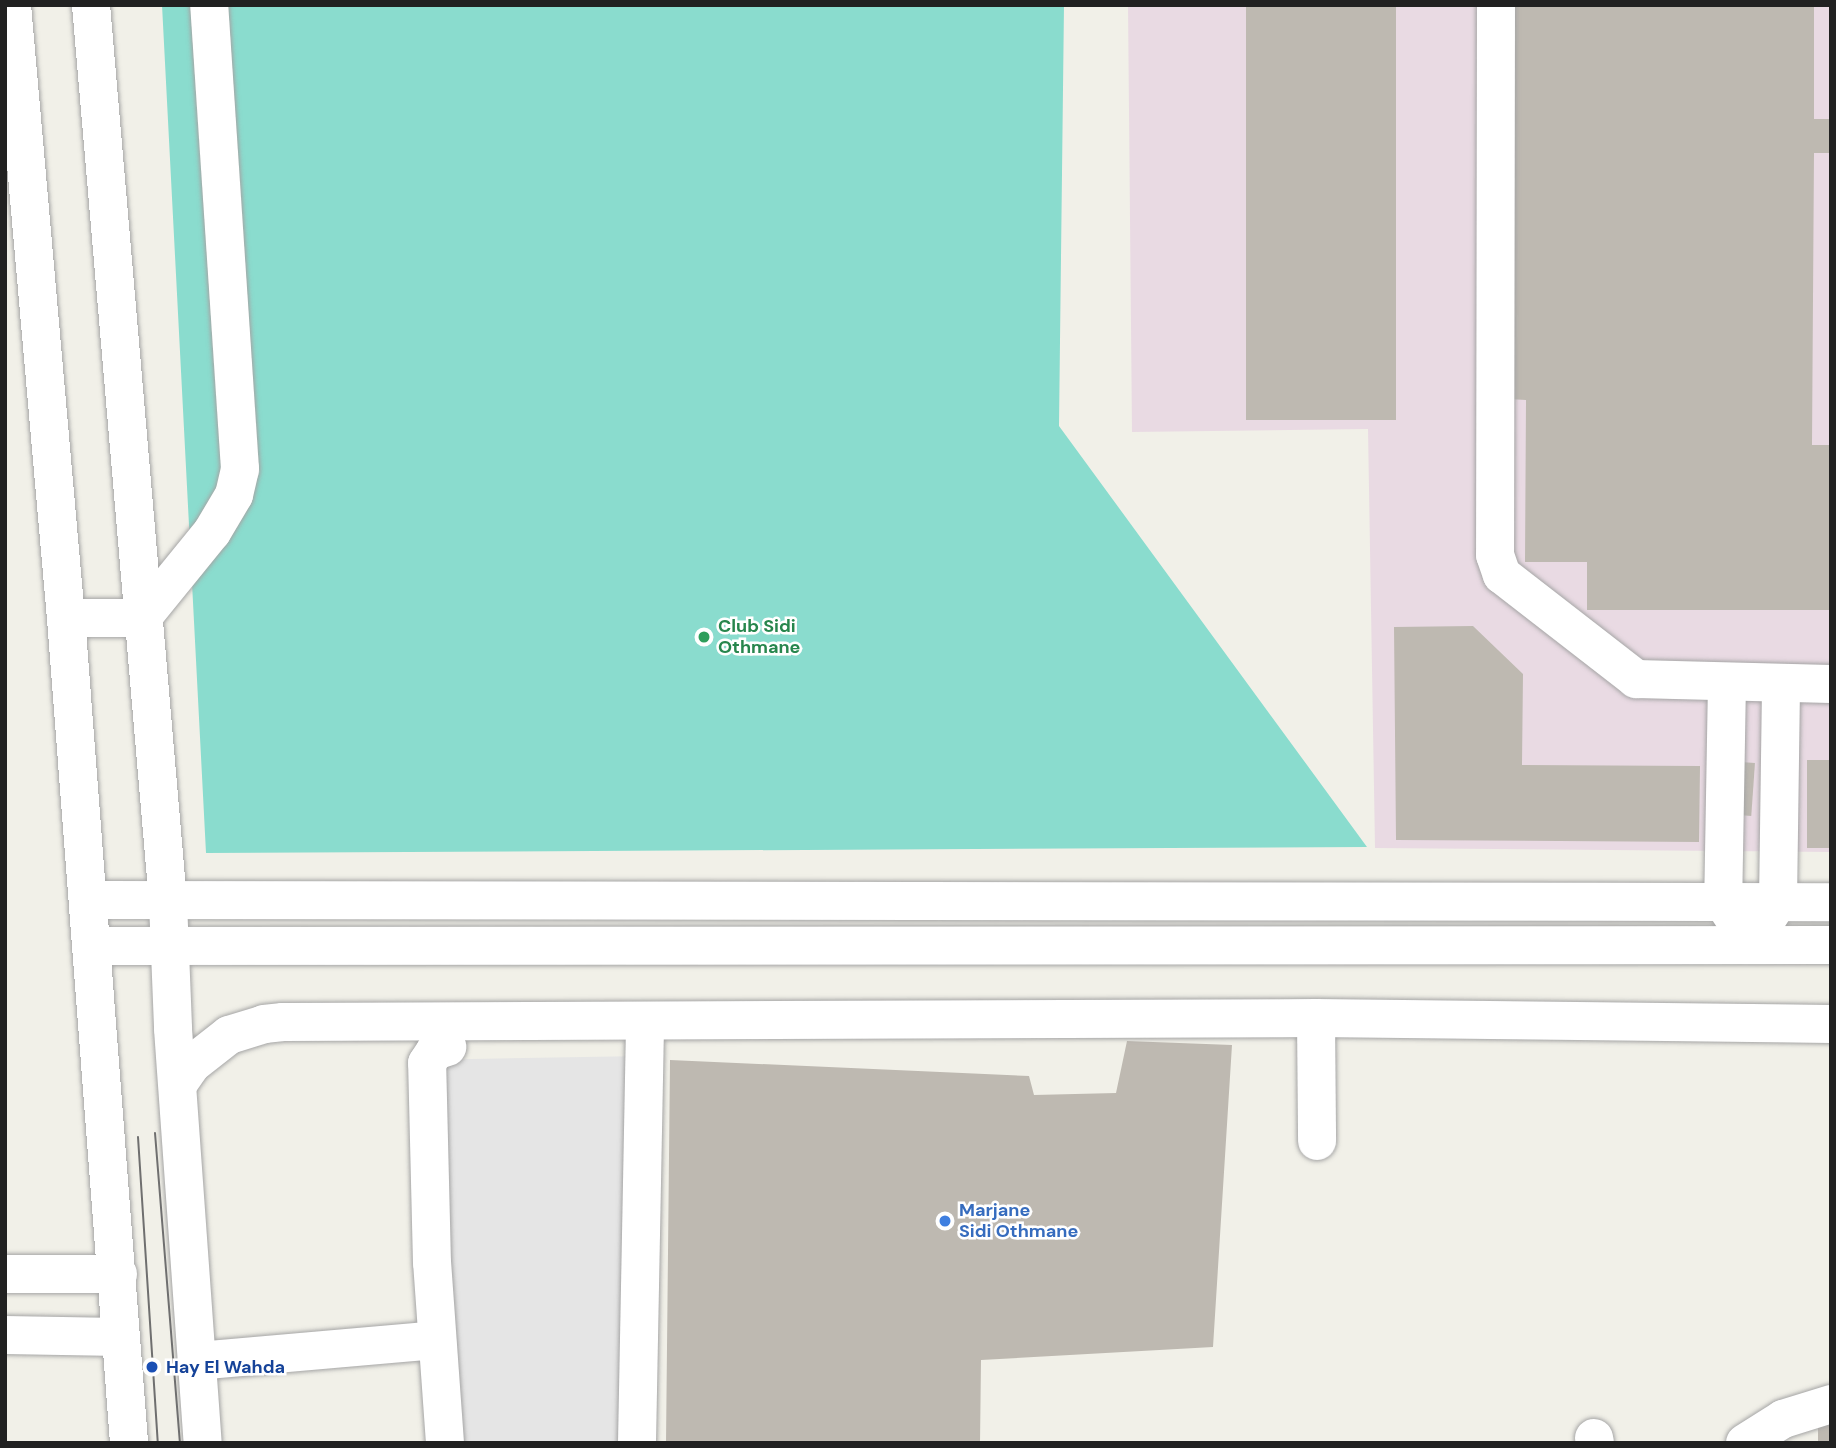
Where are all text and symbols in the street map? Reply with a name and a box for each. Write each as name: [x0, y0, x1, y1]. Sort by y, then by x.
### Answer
place label: Club Sidi Othmane: [718, 616, 800, 658]
marker: Club Sidi Othmane: [696, 629, 712, 645]
place label: Marjane Sidi Othmane: [959, 1200, 1078, 1242]
marker: Marjane Sidi Othmane: [937, 1213, 953, 1229]
place label: Hay El Wahda: [166, 1356, 285, 1378]
marker: Hay El Wahda: [144, 1359, 160, 1375]

